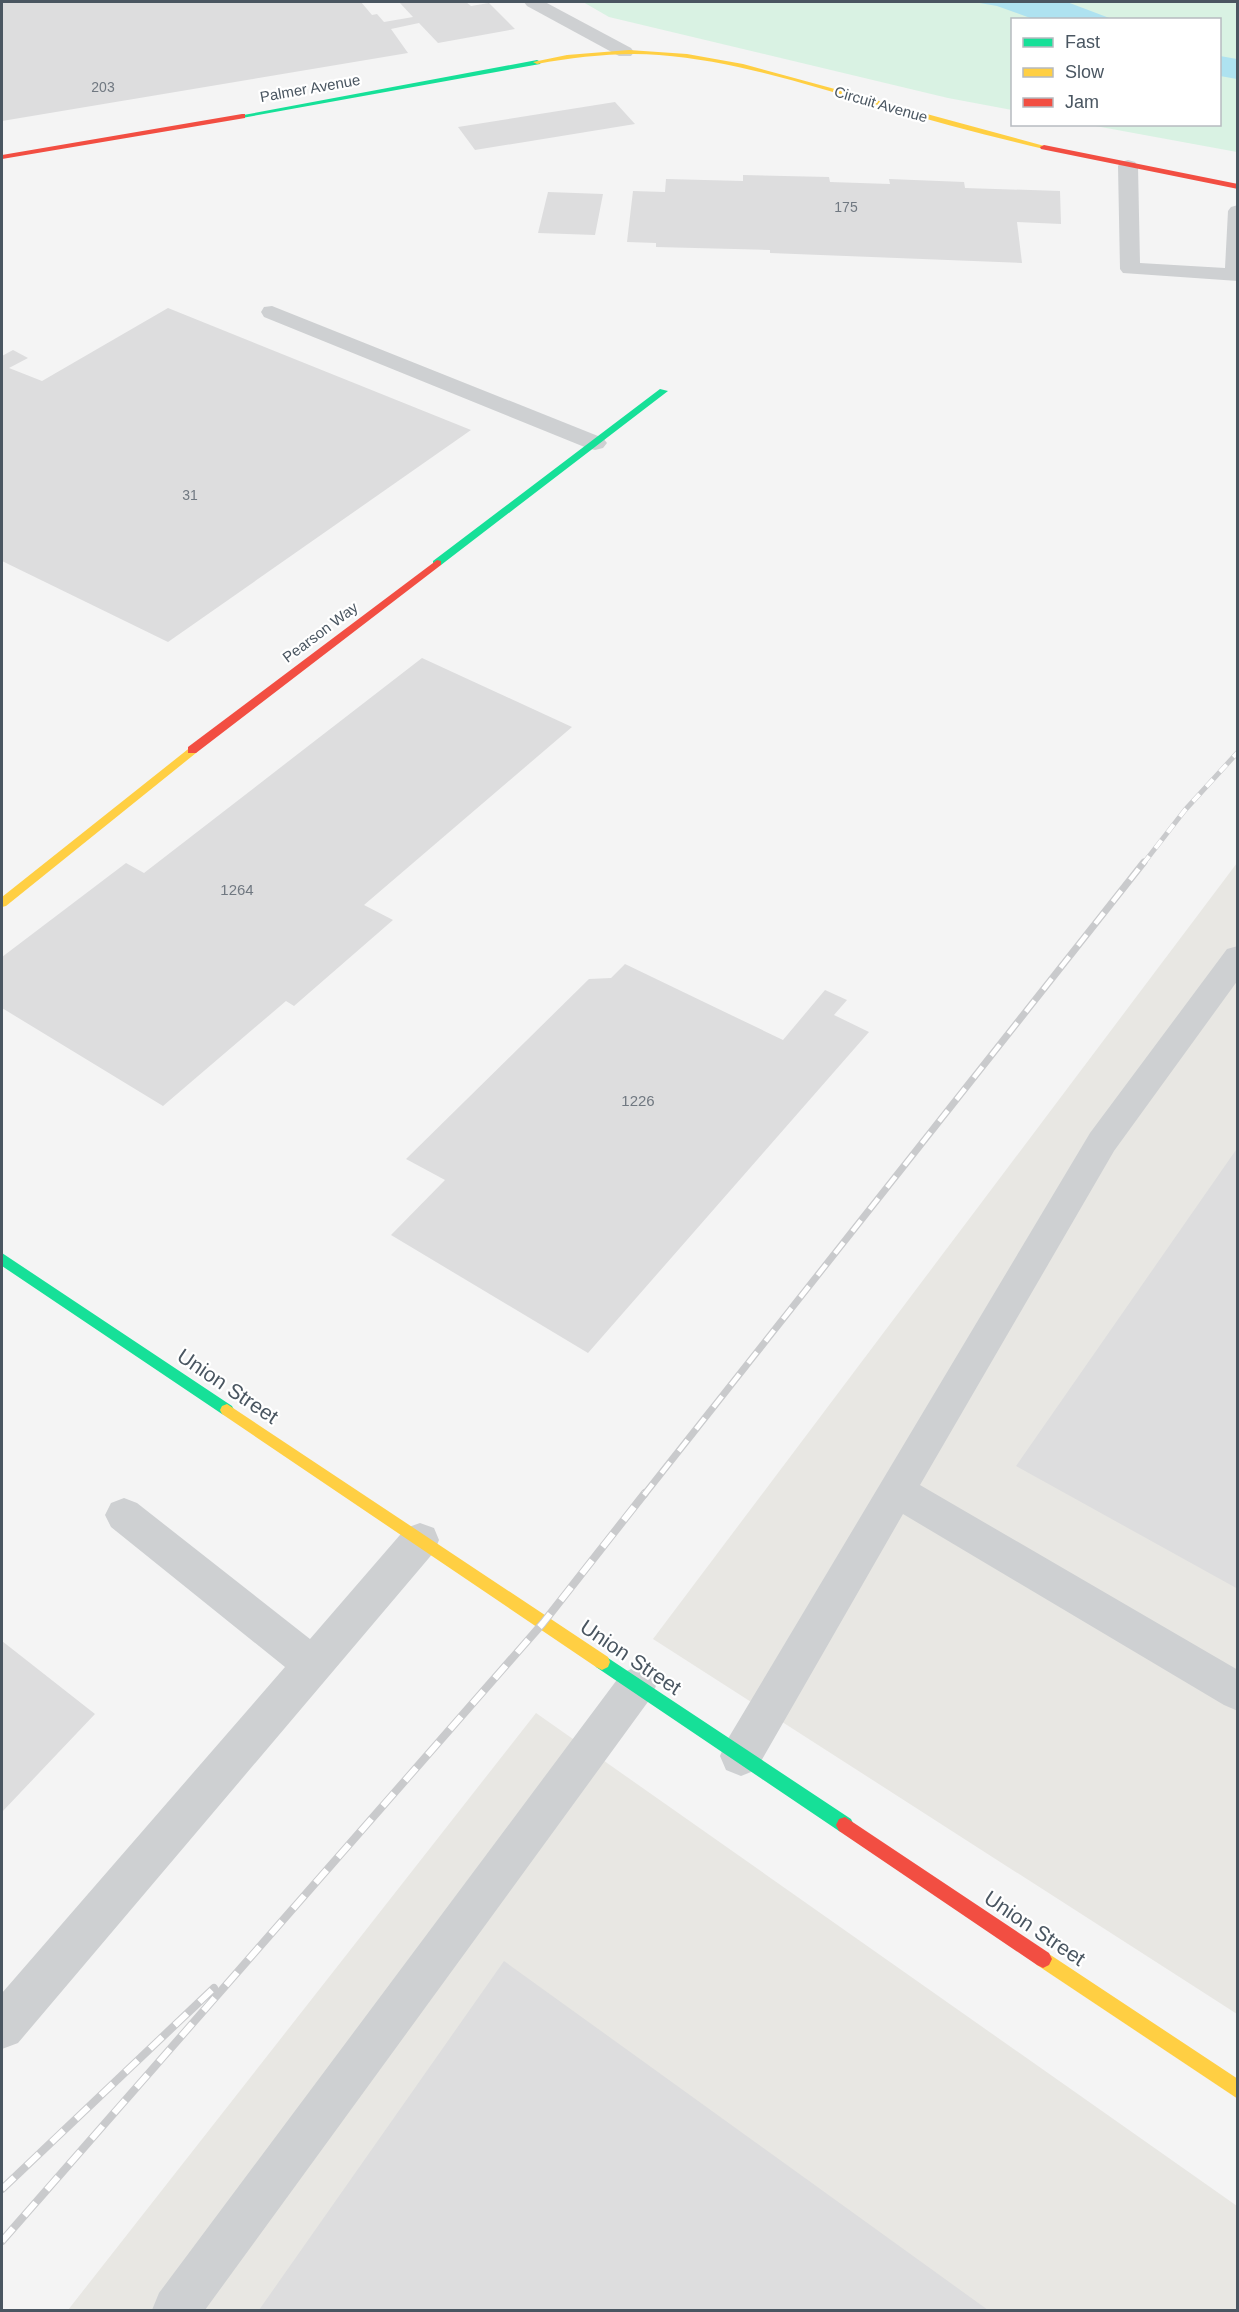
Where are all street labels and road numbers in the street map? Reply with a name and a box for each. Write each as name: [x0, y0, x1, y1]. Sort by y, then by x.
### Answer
street label: Palmer Avenue: [259, 71, 361, 105]
street label: Circuit Avenue: [832, 83, 930, 125]
street label: Pearson Way: [279, 598, 361, 666]
street label: Union Street: [173, 1344, 283, 1428]
street label: Union Street: [576, 1615, 686, 1699]
street label: Union Street: [980, 1886, 1090, 1970]

